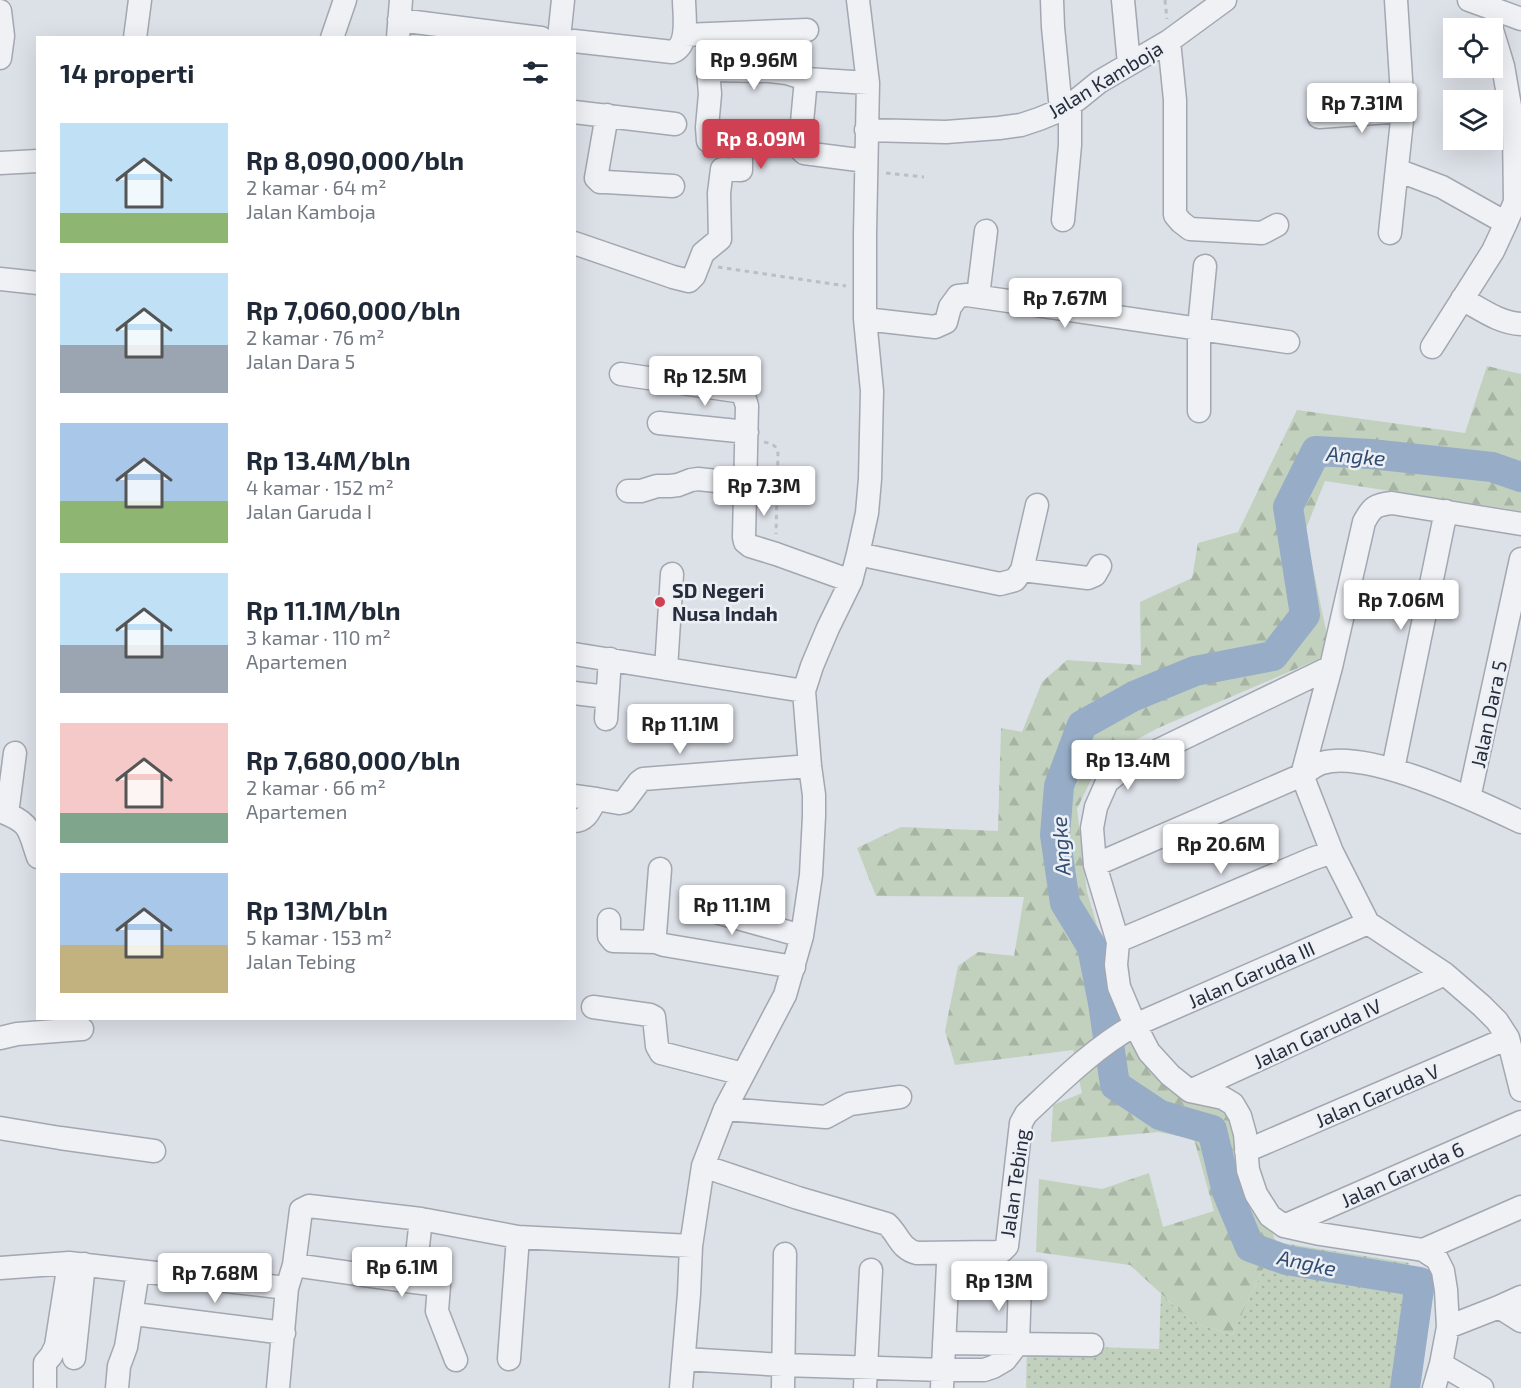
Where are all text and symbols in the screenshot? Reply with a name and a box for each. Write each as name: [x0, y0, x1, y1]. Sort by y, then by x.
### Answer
map controls: [1443, 18, 1503, 150]
button: locate: [1443, 18, 1503, 78]
street label: Jalan Kamboja: [1043, 35, 1167, 123]
pin: Rp 9.96M: [692, 40, 816, 91]
text: Rp 9.96M: [710, 47, 798, 71]
icon: filters: [519, 56, 552, 89]
text: 14 properti: [60, 57, 194, 88]
pin: Rp 7.31M: [1300, 83, 1424, 134]
text: Rp 7.31M: [1321, 90, 1403, 114]
button: layers: [1443, 90, 1503, 150]
pin: Rp 8.09M: [699, 119, 823, 170]
text: Rp 8.09M: [716, 126, 806, 150]
text: Rp 8,090,000/bln: [246, 144, 464, 175]
icon: home: [108, 147, 180, 219]
text: 2 kamar · 64 m²: [246, 175, 387, 199]
text: Jalan Kamboja: [246, 199, 376, 223]
pin: Rp 7.67M: [1003, 278, 1127, 329]
text: Rp 7.67M: [1023, 285, 1107, 309]
text: Rp 7,060,000/bln: [246, 294, 461, 325]
icon: home: [108, 297, 180, 369]
text: 2 kamar · 76 m²: [246, 325, 385, 349]
text: Jalan Dara 5: [246, 349, 355, 373]
pin: Rp 12.5M: [643, 356, 767, 407]
text: Rp 12.5M: [663, 363, 747, 387]
water label: Angke: [1324, 440, 1387, 470]
text: Rp 13.4M/bln: [246, 444, 411, 475]
icon: home: [108, 447, 180, 519]
pin: Rp 7.3M: [709, 466, 819, 517]
text: Rp 7.3M: [727, 473, 801, 497]
text: 4 kamar · 152 m²: [246, 475, 394, 499]
text: Jalan Garuda I: [246, 499, 372, 523]
place label: SD Negeri Nusa Indah: [672, 578, 778, 625]
pin: Rp 7.06M: [1339, 580, 1463, 631]
text: Rp 7.06M: [1358, 587, 1444, 611]
text: Rp 11.1M/bln: [246, 594, 401, 625]
marker: SD Negeri Nusa Indah: [653, 595, 667, 609]
icon: home: [108, 597, 180, 669]
text: 3 kamar · 110 m²: [246, 625, 391, 649]
text: Apartemen: [246, 649, 347, 673]
street label: Jalan Dara 5: [1465, 658, 1511, 770]
pin: Rp 11.1M: [618, 704, 742, 755]
text: Rp 11.1M: [641, 711, 719, 735]
pin: Rp 13.4M: [1066, 740, 1190, 791]
text: Rp 7,680,000/bln: [246, 744, 460, 775]
icon: home: [108, 747, 180, 819]
text: Rp 13.4M: [1085, 747, 1171, 771]
text: 2 kamar · 66 m²: [246, 775, 386, 799]
text: Apartemen: [246, 799, 347, 823]
water label: Angke: [1045, 816, 1075, 877]
pin: Rp 20.6M: [1159, 824, 1283, 875]
text: Rp 20.6M: [1177, 831, 1265, 855]
pin: Rp 11.1M: [670, 885, 794, 936]
text: Rp 11.1M: [693, 892, 771, 916]
text: Rp 13M/bln: [246, 894, 388, 925]
icon: home: [108, 897, 180, 969]
text: 5 kamar · 153 m²: [246, 925, 392, 949]
street label: Jalan Garuda III: [1184, 935, 1318, 1013]
text: Jalan Tebing: [246, 949, 356, 973]
street label: Jalan Garuda IV: [1249, 993, 1385, 1073]
street label: Jalan Garuda V: [1311, 1058, 1443, 1132]
street label: Jalan Tebing: [994, 1127, 1034, 1239]
street label: Jalan Garuda 6: [1337, 1136, 1467, 1212]
water label: Angke: [1274, 1243, 1339, 1280]
pin: Rp 6.1M: [347, 1247, 457, 1298]
pin: Rp 7.68M: [153, 1253, 277, 1304]
text: Rp 6.1M: [366, 1254, 438, 1278]
text: Rp 7.68M: [172, 1260, 258, 1284]
pin: Rp 13M: [950, 1261, 1048, 1312]
text: Rp 13M: [965, 1268, 1033, 1292]

